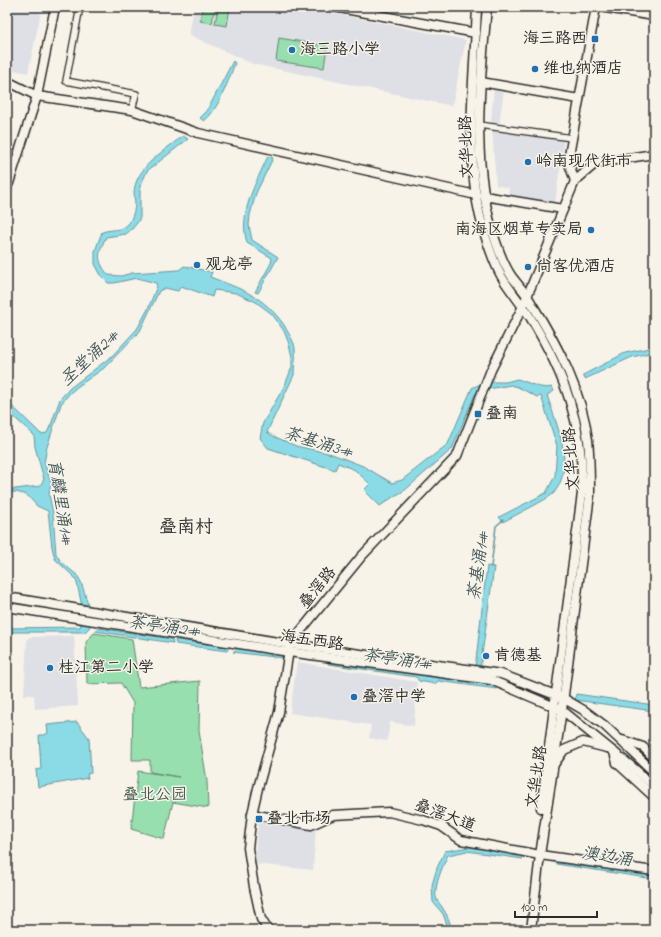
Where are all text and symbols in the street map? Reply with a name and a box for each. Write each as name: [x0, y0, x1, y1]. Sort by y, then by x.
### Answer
place label: 海三路西: [523, 27, 587, 51]
marker: 海三路西: [590, 34, 600, 44]
place label: 海三路小学: [300, 38, 380, 62]
marker: 海三路小学: [287, 45, 297, 55]
place label: 维也纳酒店: [543, 57, 623, 81]
marker: 维也纳酒店: [530, 64, 540, 74]
street label: 文华北路: [454, 115, 480, 179]
place label: 岭南现代街市: [536, 150, 632, 174]
marker: 岭南现代街市: [523, 157, 533, 167]
place label: 南海区烟草专卖局: [455, 218, 583, 242]
marker: 南海区烟草专卖局: [586, 225, 596, 235]
place label: 观龙亭: [205, 253, 253, 277]
place label: 尚客优酒店: [536, 255, 616, 279]
marker: 观龙亭: [192, 260, 202, 270]
marker: 尚客优酒店: [523, 262, 533, 272]
water label: 圣堂涌2#: [55, 323, 126, 392]
place label: 叠南: [486, 402, 518, 426]
marker: 叠南: [473, 409, 483, 419]
water label: 茶基涌3#: [280, 421, 357, 466]
street label: 文华北路: [558, 426, 586, 492]
water label: 育麟里涌1#: [41, 457, 79, 548]
district label: 叠南村: [159, 515, 213, 541]
water label: 茶基涌1#: [462, 529, 496, 602]
street label: 叠滘路: [294, 562, 342, 614]
water label: 茶亭涌2#: [126, 610, 203, 645]
street label: 海五西路: [279, 625, 345, 657]
water label: 茶亭涌1#: [361, 643, 434, 677]
place label: 肯德基: [494, 644, 542, 668]
marker: 肯德基: [481, 651, 491, 661]
place label: 桂江第二小学: [58, 656, 154, 680]
marker: 桂江第二小学: [45, 663, 55, 673]
place label: 叠滘中学: [362, 685, 426, 709]
marker: 叠滘中学: [349, 692, 359, 702]
street label: 文华北路: [520, 744, 554, 810]
park label: 叠北公园: [123, 783, 187, 807]
street label: 叠滘大道: [411, 793, 479, 839]
place label: 叠北市场: [267, 807, 331, 831]
marker: 叠北市场: [254, 814, 264, 824]
water label: 澳边涌: [580, 841, 635, 873]
scale bar: [515, 893, 597, 919]
text: 100 m: [521, 899, 548, 917]

